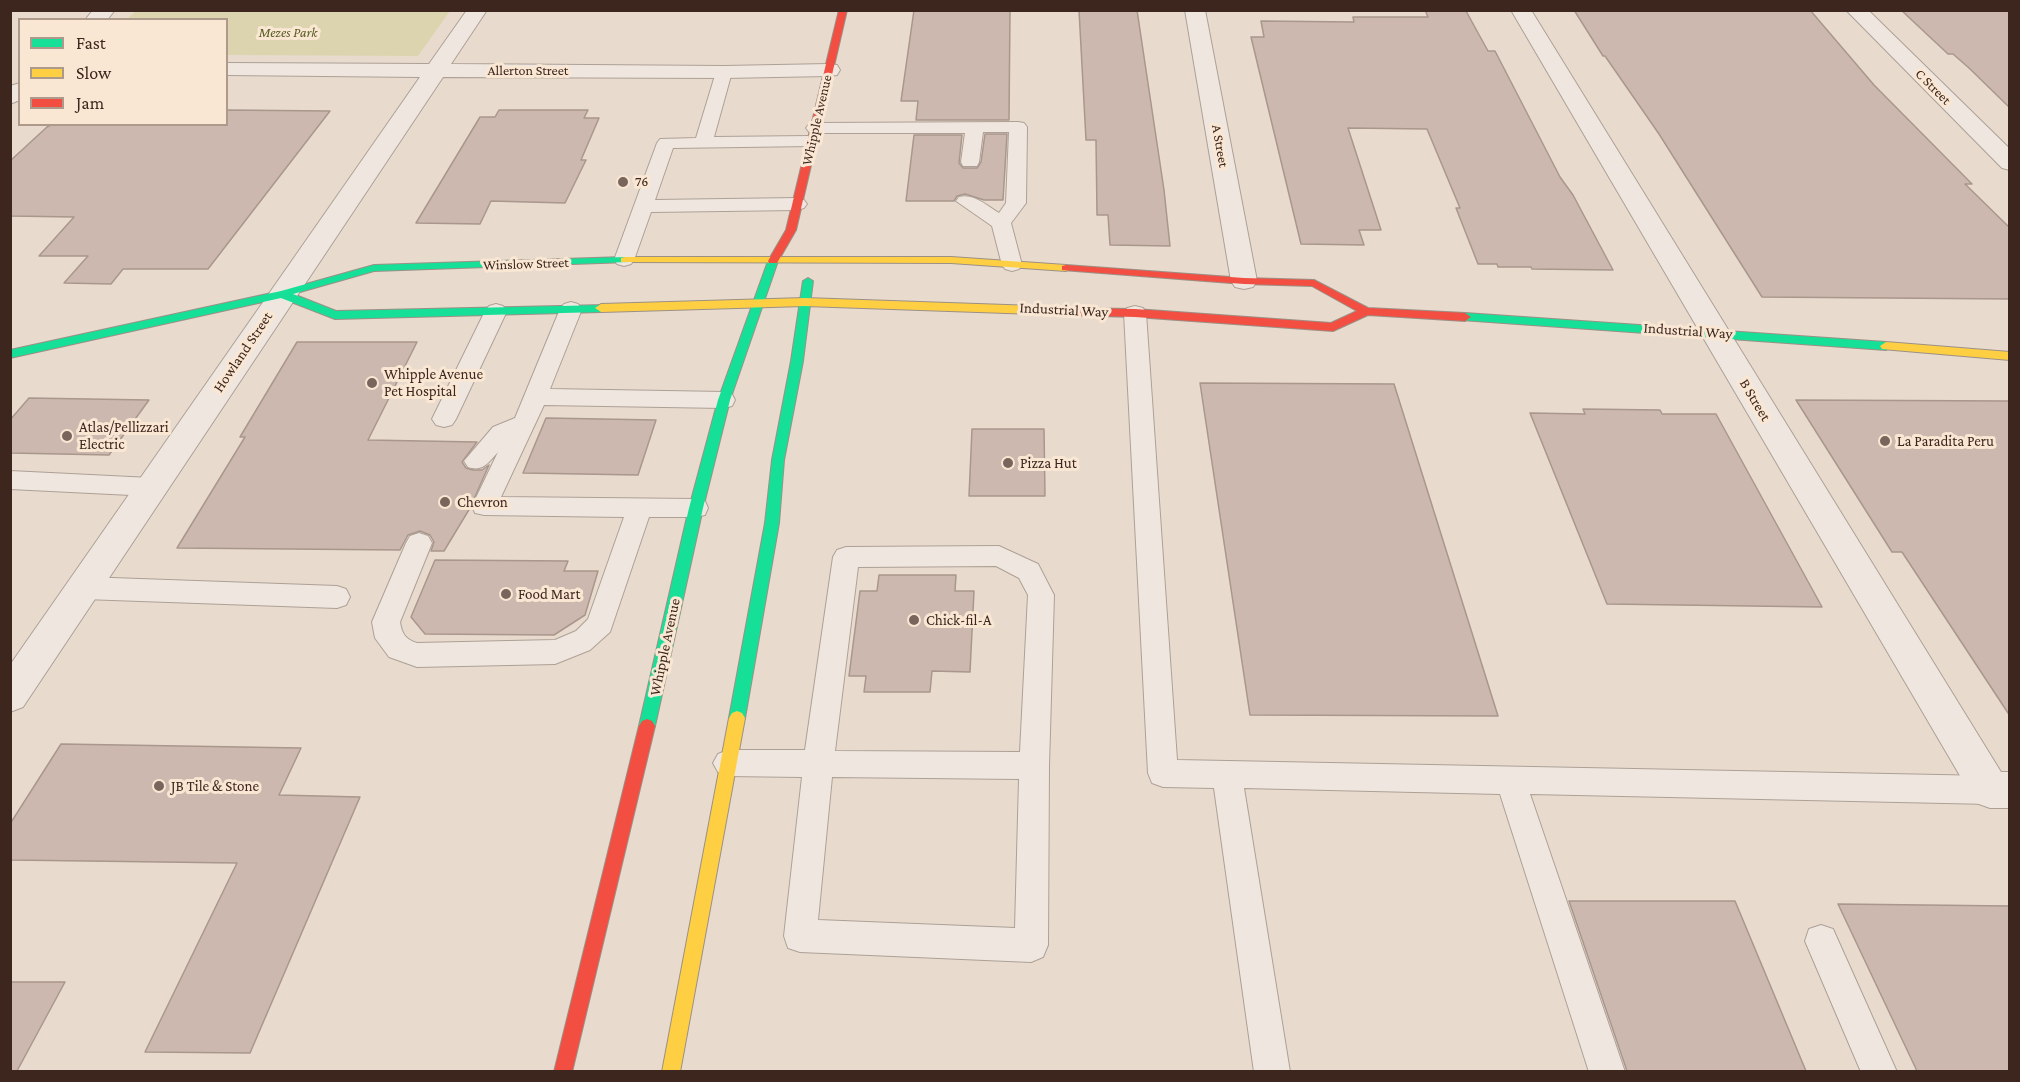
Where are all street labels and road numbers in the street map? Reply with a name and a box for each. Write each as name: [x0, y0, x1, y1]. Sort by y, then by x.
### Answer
street label: Allerton Street: [488, 63, 568, 79]
street label: C Street: [1912, 66, 1954, 108]
street label: Whipple Avenue: [798, 73, 836, 167]
street label: A Street: [1208, 123, 1232, 169]
street label: Winslow Street: [483, 254, 569, 274]
street label: Industrial Way: [1019, 299, 1109, 321]
street label: Howland Street: [210, 308, 276, 396]
street label: Industrial Way: [1643, 319, 1733, 343]
street label: B Street: [1735, 376, 1775, 424]
street label: Whipple Avenue: [646, 597, 684, 697]

